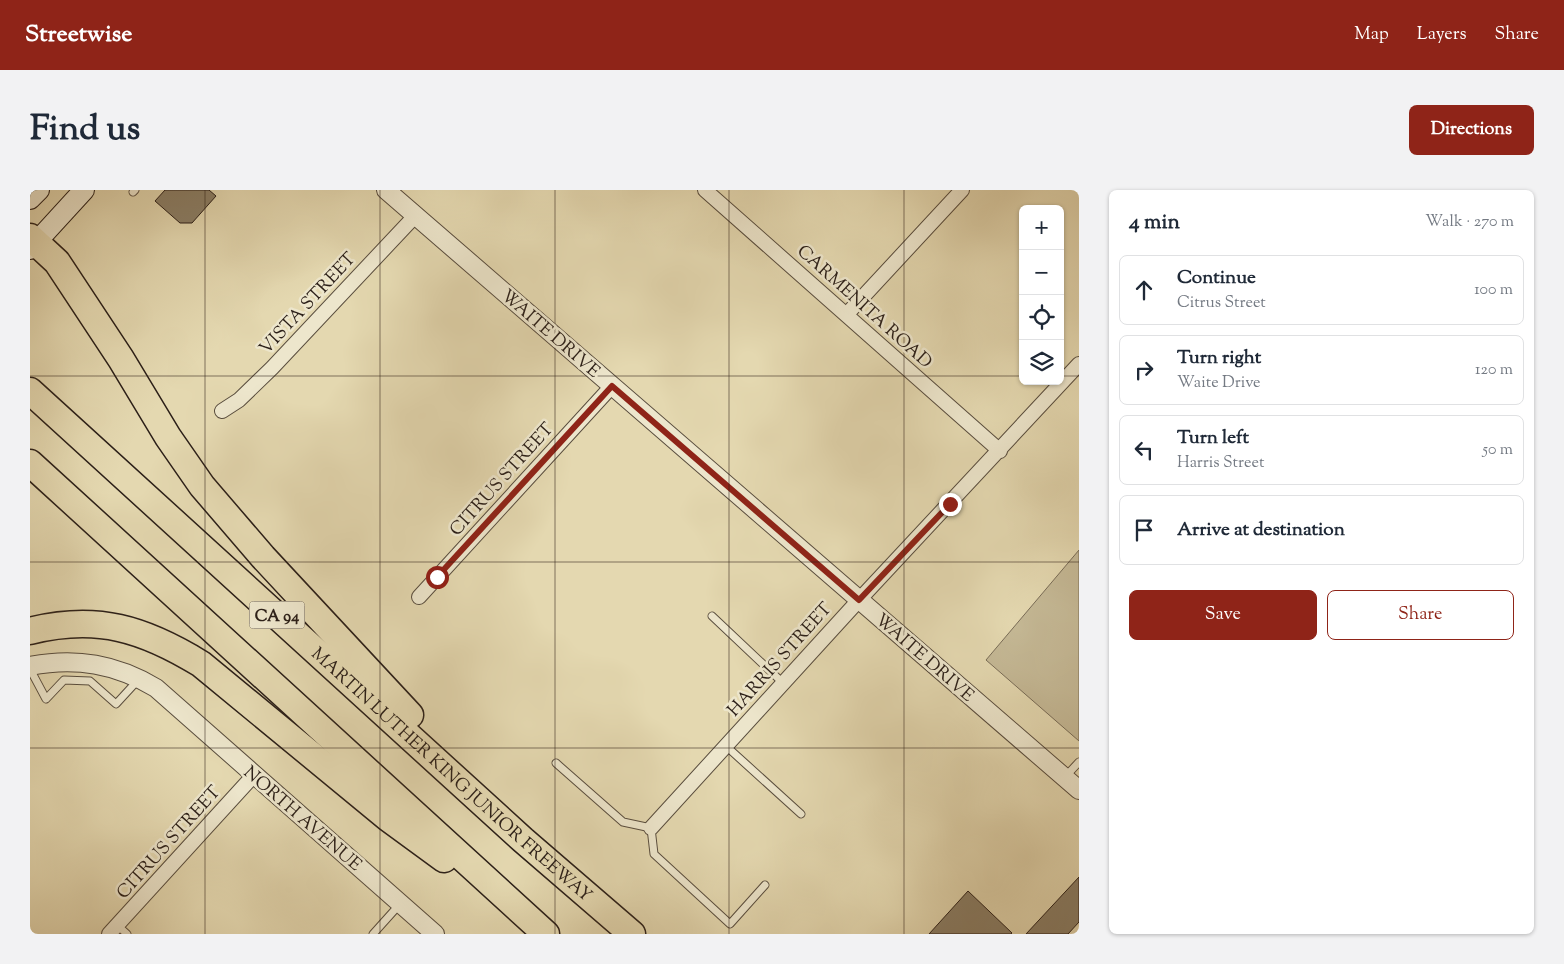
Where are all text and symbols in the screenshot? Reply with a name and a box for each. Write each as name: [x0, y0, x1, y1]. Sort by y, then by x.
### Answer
text: Streetwise: [25, 18, 132, 52]
text: Map: [1354, 22, 1389, 48]
text: Layers: [1417, 22, 1467, 48]
text: Share: [1495, 22, 1539, 48]
text: Find us: [30, 105, 140, 156]
button: Directions: [1409, 105, 1534, 155]
map controls: [1019, 205, 1064, 385]
button: +: [1019, 205, 1064, 250]
text: 4 min: [1129, 208, 1180, 238]
text: Walk · 270 m: [1425, 211, 1514, 234]
street label: CARMENITA ROAD: [790, 240, 937, 375]
street label: VISTA STREET: [254, 247, 363, 361]
button: −: [1019, 250, 1064, 295]
text: Continue: [1177, 265, 1256, 292]
icon: ahead: [1130, 276, 1158, 304]
text: 100 m: [1474, 279, 1513, 302]
street label: WAITE DRIVE: [494, 284, 605, 385]
text: Citrus Street: [1177, 292, 1266, 315]
button: locate: [1019, 295, 1064, 340]
button: layers: [1019, 340, 1064, 385]
text: Turn right: [1177, 345, 1261, 372]
icon: right: [1130, 356, 1158, 384]
text: 120 m: [1475, 359, 1513, 382]
text: Waite Drive: [1177, 372, 1261, 395]
street label: CITRUS STREET: [444, 418, 561, 543]
text: Turn left: [1177, 425, 1249, 452]
icon: left: [1130, 436, 1158, 464]
text: 50 m: [1482, 439, 1513, 462]
text: Harris Street: [1177, 452, 1264, 475]
route end: [939, 493, 962, 516]
icon: arrive: [1130, 516, 1158, 544]
text: Arrive at destination: [1177, 517, 1345, 544]
route start: [426, 566, 449, 589]
button: Save: [1129, 590, 1317, 640]
button: Share: [1327, 590, 1514, 640]
street label: HARRIS STREET: [722, 597, 839, 723]
road number: CA 94: [250, 602, 304, 628]
street label: WAITE DRIVE: [868, 608, 979, 709]
street label: MARTIN LUTHER KING JUNIOR FREEWAY: [305, 642, 597, 909]
street label: NORTH AVENUE: [237, 761, 367, 878]
street label: CITRUS STREET: [111, 781, 228, 906]

